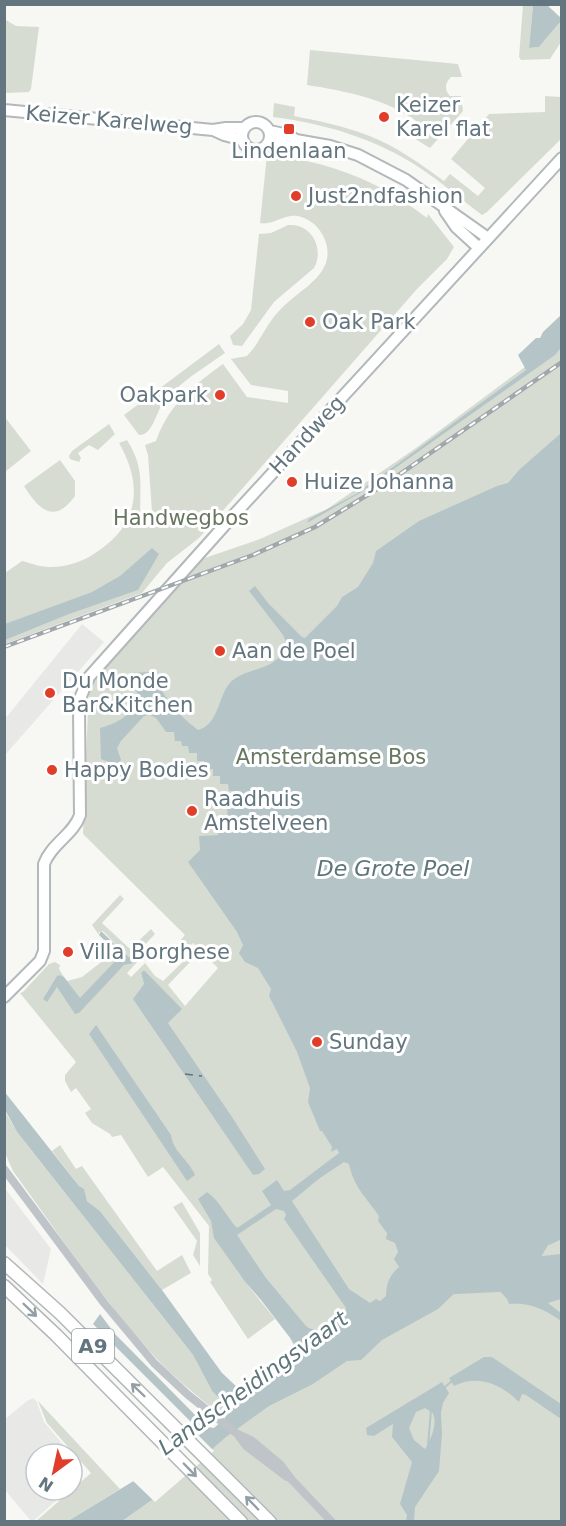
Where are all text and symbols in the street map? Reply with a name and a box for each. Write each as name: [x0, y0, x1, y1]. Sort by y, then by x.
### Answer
place label: Keizer Karel flat: [396, 93, 490, 141]
street label: Keizer Karelweg: [25, 101, 193, 139]
marker: Keizer Karel flat: [377, 110, 391, 124]
marker: Lindenlaan: [282, 122, 296, 136]
place label: Lindenlaan: [231, 139, 347, 163]
place label: Just2ndfashion: [306, 184, 463, 208]
marker: Just2ndfashion: [289, 189, 303, 203]
place label: Oak Park: [322, 310, 416, 334]
marker: Oak Park: [303, 315, 317, 329]
place label: Oakpark: [119, 383, 209, 407]
marker: Oakpark: [213, 388, 227, 402]
street label: Handweg: [265, 391, 349, 479]
place label: Huize Johanna: [304, 470, 454, 494]
marker: Huize Johanna: [285, 475, 299, 489]
park label: Handwegbos: [113, 506, 249, 530]
place label: Aan de Poel: [232, 639, 356, 663]
marker: Aan de Poel: [213, 644, 227, 658]
place label: Du Monde Bar&Kitchen: [62, 669, 193, 717]
marker: Du Monde Bar&Kitchen: [43, 686, 57, 700]
park label: Amsterdamse Bos: [236, 745, 426, 769]
place label: Happy Bodies: [64, 758, 209, 782]
marker: Happy Bodies: [45, 763, 59, 777]
place label: Raadhuis Amstelveen: [204, 787, 328, 835]
marker: Raadhuis Amstelveen: [185, 804, 199, 818]
water label: De Grote Poel: [317, 856, 469, 881]
place label: Villa Borghese: [80, 940, 230, 964]
marker: Villa Borghese: [61, 945, 75, 959]
place label: Sunday: [329, 1030, 408, 1054]
marker: Sunday: [310, 1035, 324, 1049]
one-way arrow: [23, 1303, 38, 1317]
water label: Landscheidingsvaart: [153, 1305, 354, 1460]
road number: A9: [72, 1329, 114, 1363]
one-way arrow: [130, 1382, 145, 1397]
north arrow: [24, 1442, 84, 1502]
one-way arrow: [183, 1463, 198, 1478]
text: N: [35, 1473, 57, 1496]
one-way arrow: [245, 1496, 259, 1511]

